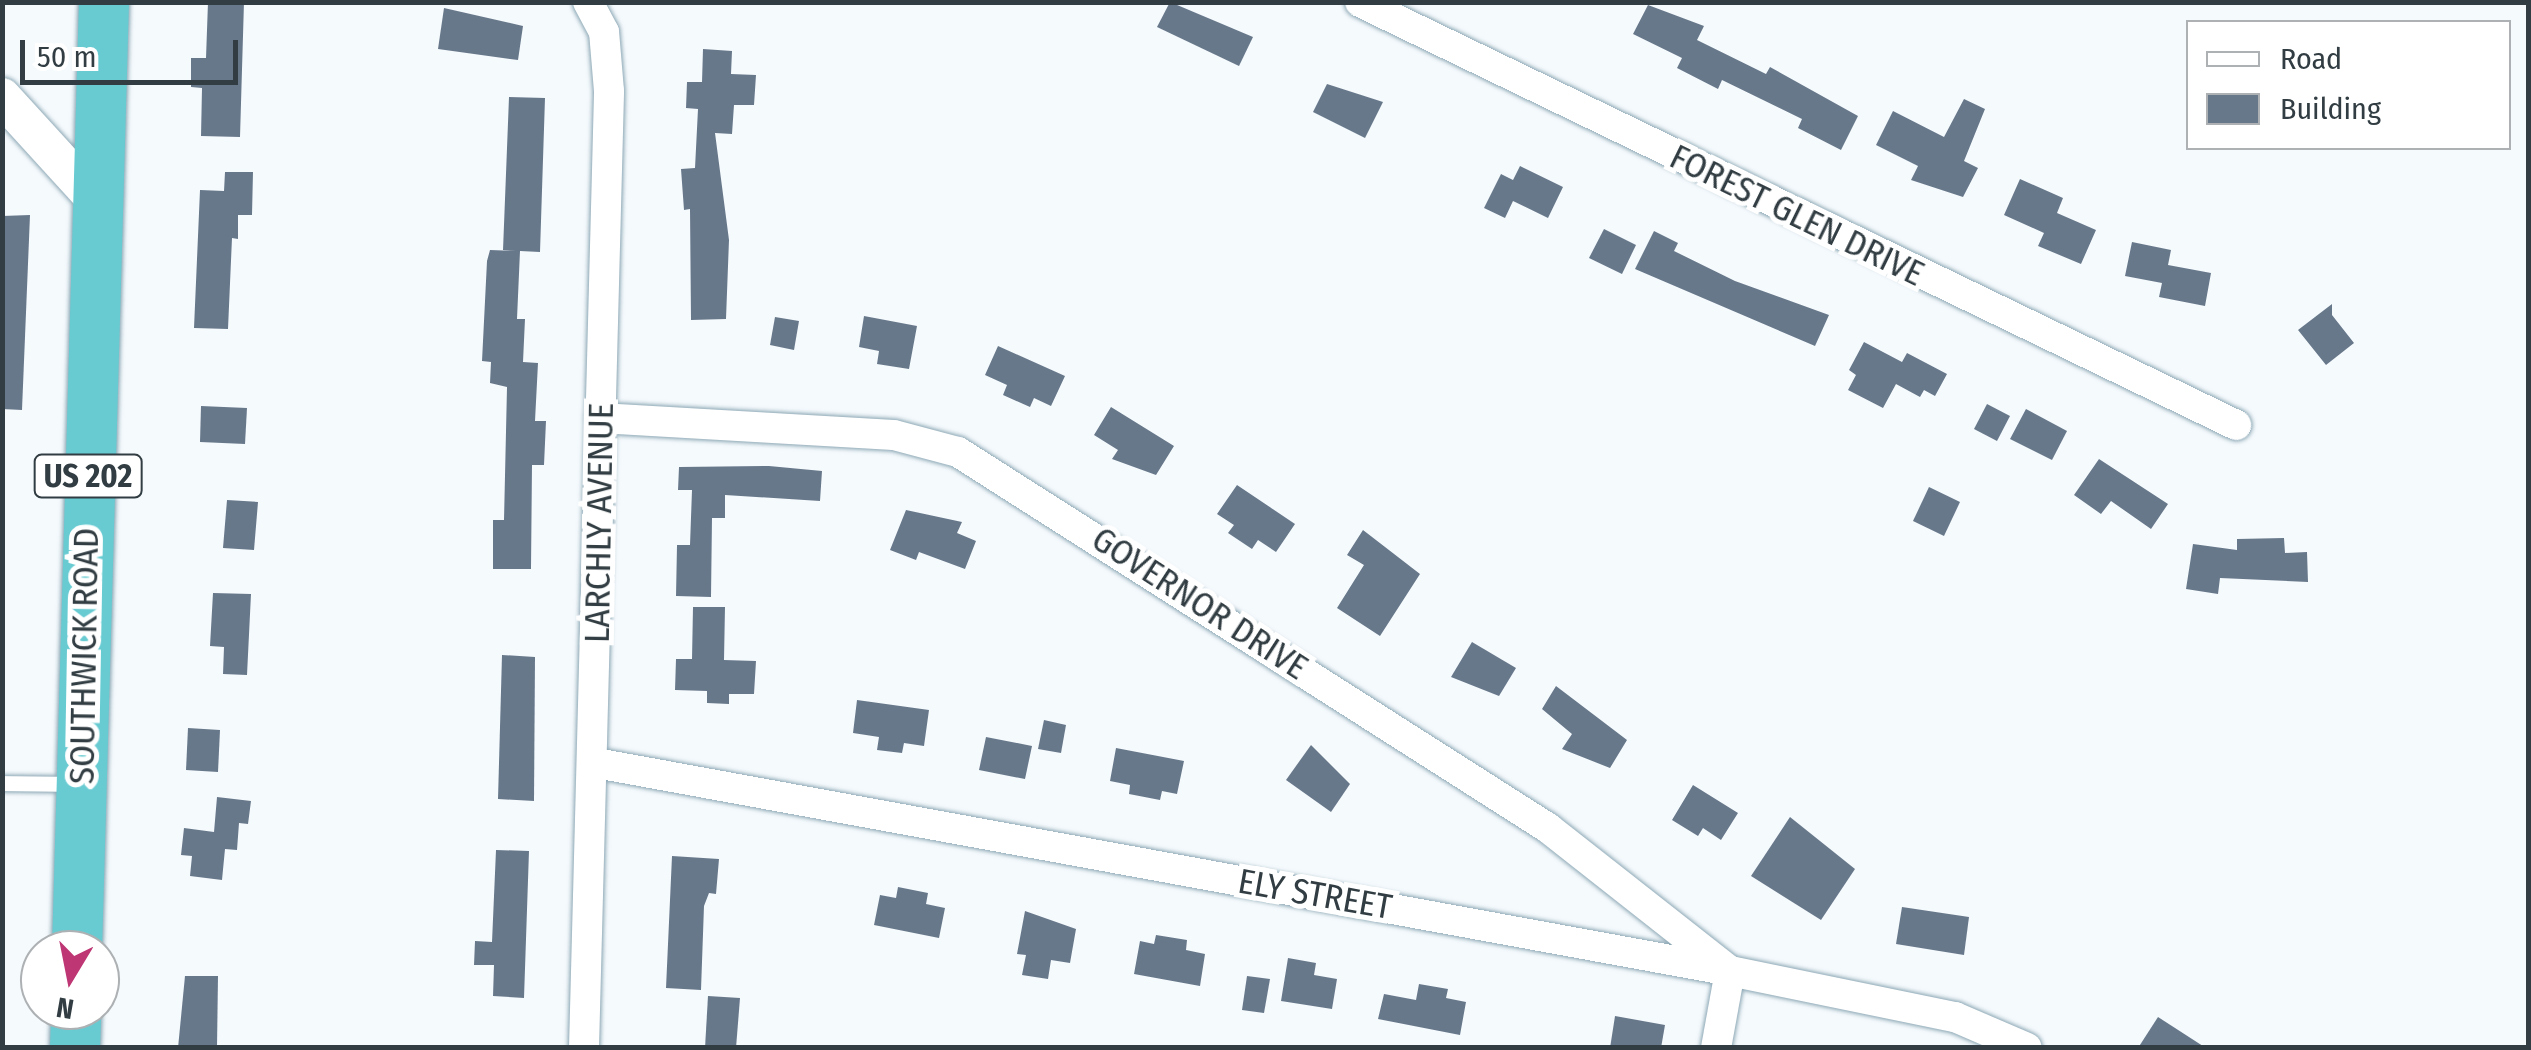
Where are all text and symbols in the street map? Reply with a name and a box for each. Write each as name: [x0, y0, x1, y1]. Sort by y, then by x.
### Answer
scale bar: [25, 20, 242, 82]
legend: [2186, 20, 2511, 150]
text: 50 m: [37, 39, 97, 75]
text: Road: [2280, 41, 2342, 77]
text: Building: [2280, 91, 2381, 127]
street label: FOREST GLEN DRIVE: [1663, 135, 1931, 295]
street label: LARCHLY AVENUE: [576, 403, 622, 643]
road number: US 202: [33, 449, 143, 503]
street label: GOVERNOR DRIVE: [1084, 518, 1316, 688]
street label: SOUTHWICK ROAD: [61, 527, 107, 785]
street label: ELY STREET: [1235, 860, 1395, 928]
north arrow: [20, 930, 120, 1030]
text: N: [54, 990, 76, 1026]

